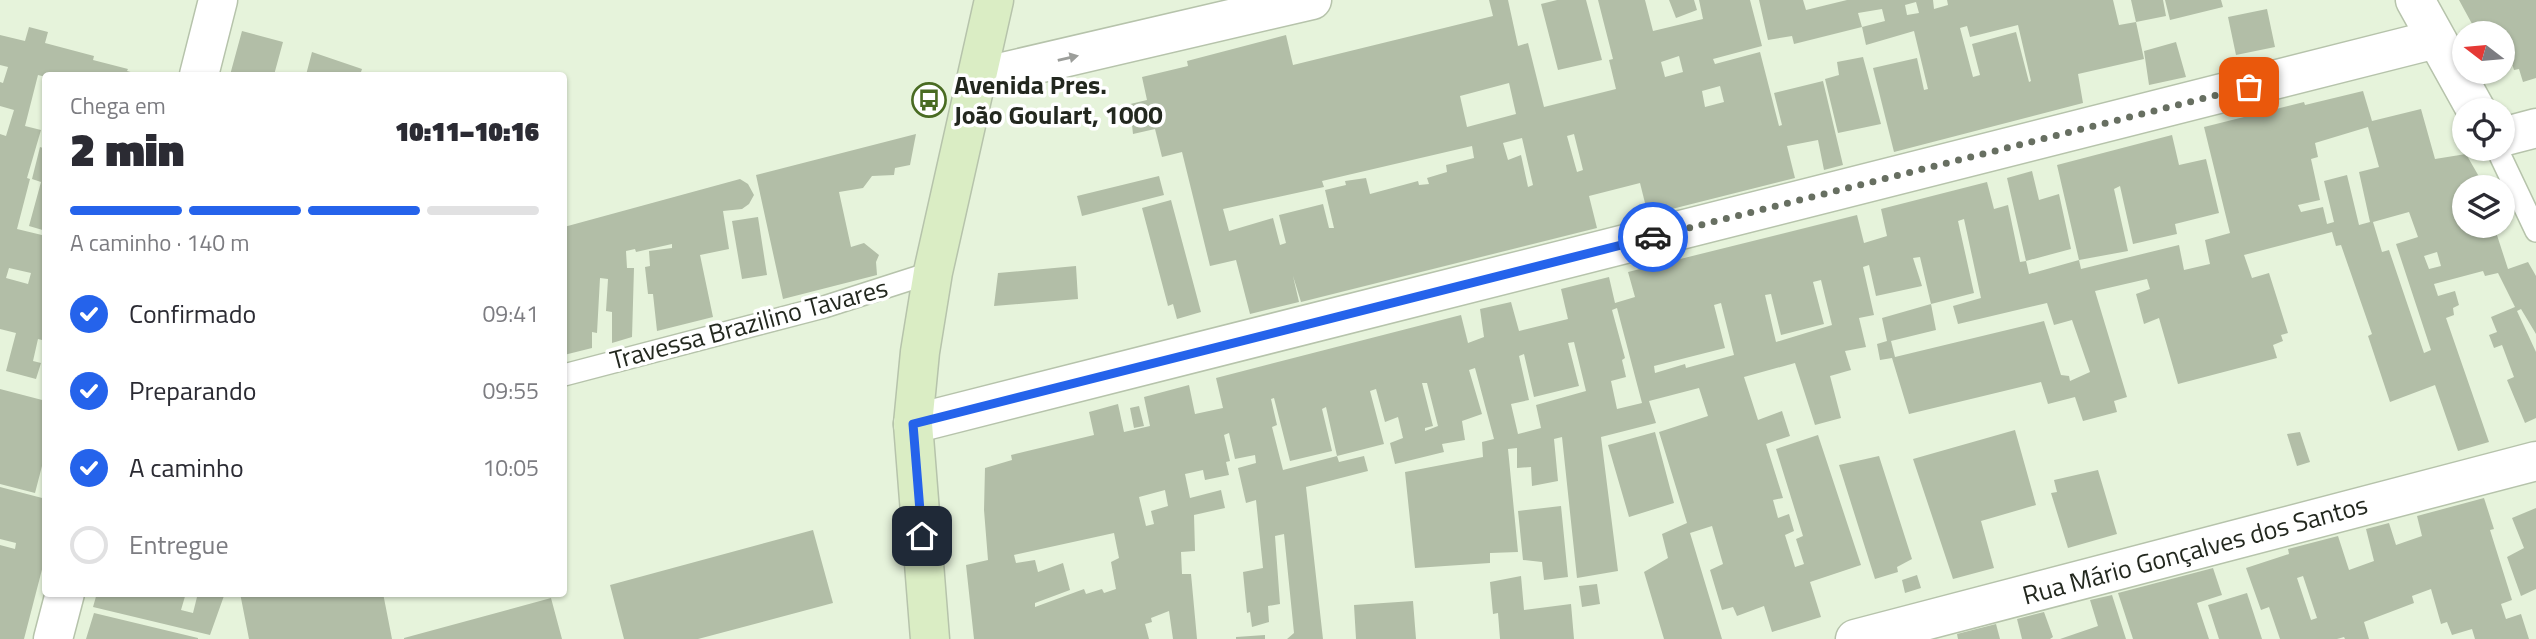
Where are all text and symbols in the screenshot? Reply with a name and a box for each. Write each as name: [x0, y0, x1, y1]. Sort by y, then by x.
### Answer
north arrow: [2452, 21, 2515, 84]
map controls: [2452, 21, 2515, 238]
one-way arrow: [1057, 52, 1079, 63]
pin: [2219, 57, 2279, 117]
place label: Avenida Pres. João Goulart, 1000: [954, 65, 1163, 134]
icon: bag: [2230, 68, 2268, 106]
bus stop icon: Avenida Pres. João Goulart, 1000: [910, 81, 948, 119]
text: Chega em: [70, 88, 166, 123]
button: locate: [2452, 98, 2515, 161]
text: 10:11–10:16: [395, 112, 539, 151]
text: 2 min: [70, 114, 184, 184]
button: layers: [2452, 175, 2515, 238]
courier: [1618, 202, 1688, 272]
icon: car: [1634, 218, 1672, 256]
text: A caminho · 140 m: [70, 225, 249, 260]
street label: Travessa Brazilino Tavares: [606, 268, 892, 379]
text: Confirmado: [129, 294, 256, 333]
icon: check: [70, 295, 108, 333]
text: 09:41: [482, 296, 539, 331]
text: Preparando: [129, 371, 256, 410]
icon: check: [70, 372, 108, 410]
text: 09:55: [482, 373, 539, 408]
text: A caminho: [129, 448, 244, 487]
icon: check: [70, 449, 108, 487]
text: 10:05: [482, 450, 539, 485]
street label: Rua Mário Gonçalves dos Santos: [2018, 485, 2372, 614]
pin: [892, 506, 952, 566]
icon: home: [903, 517, 941, 555]
text: Entregue: [129, 525, 229, 564]

